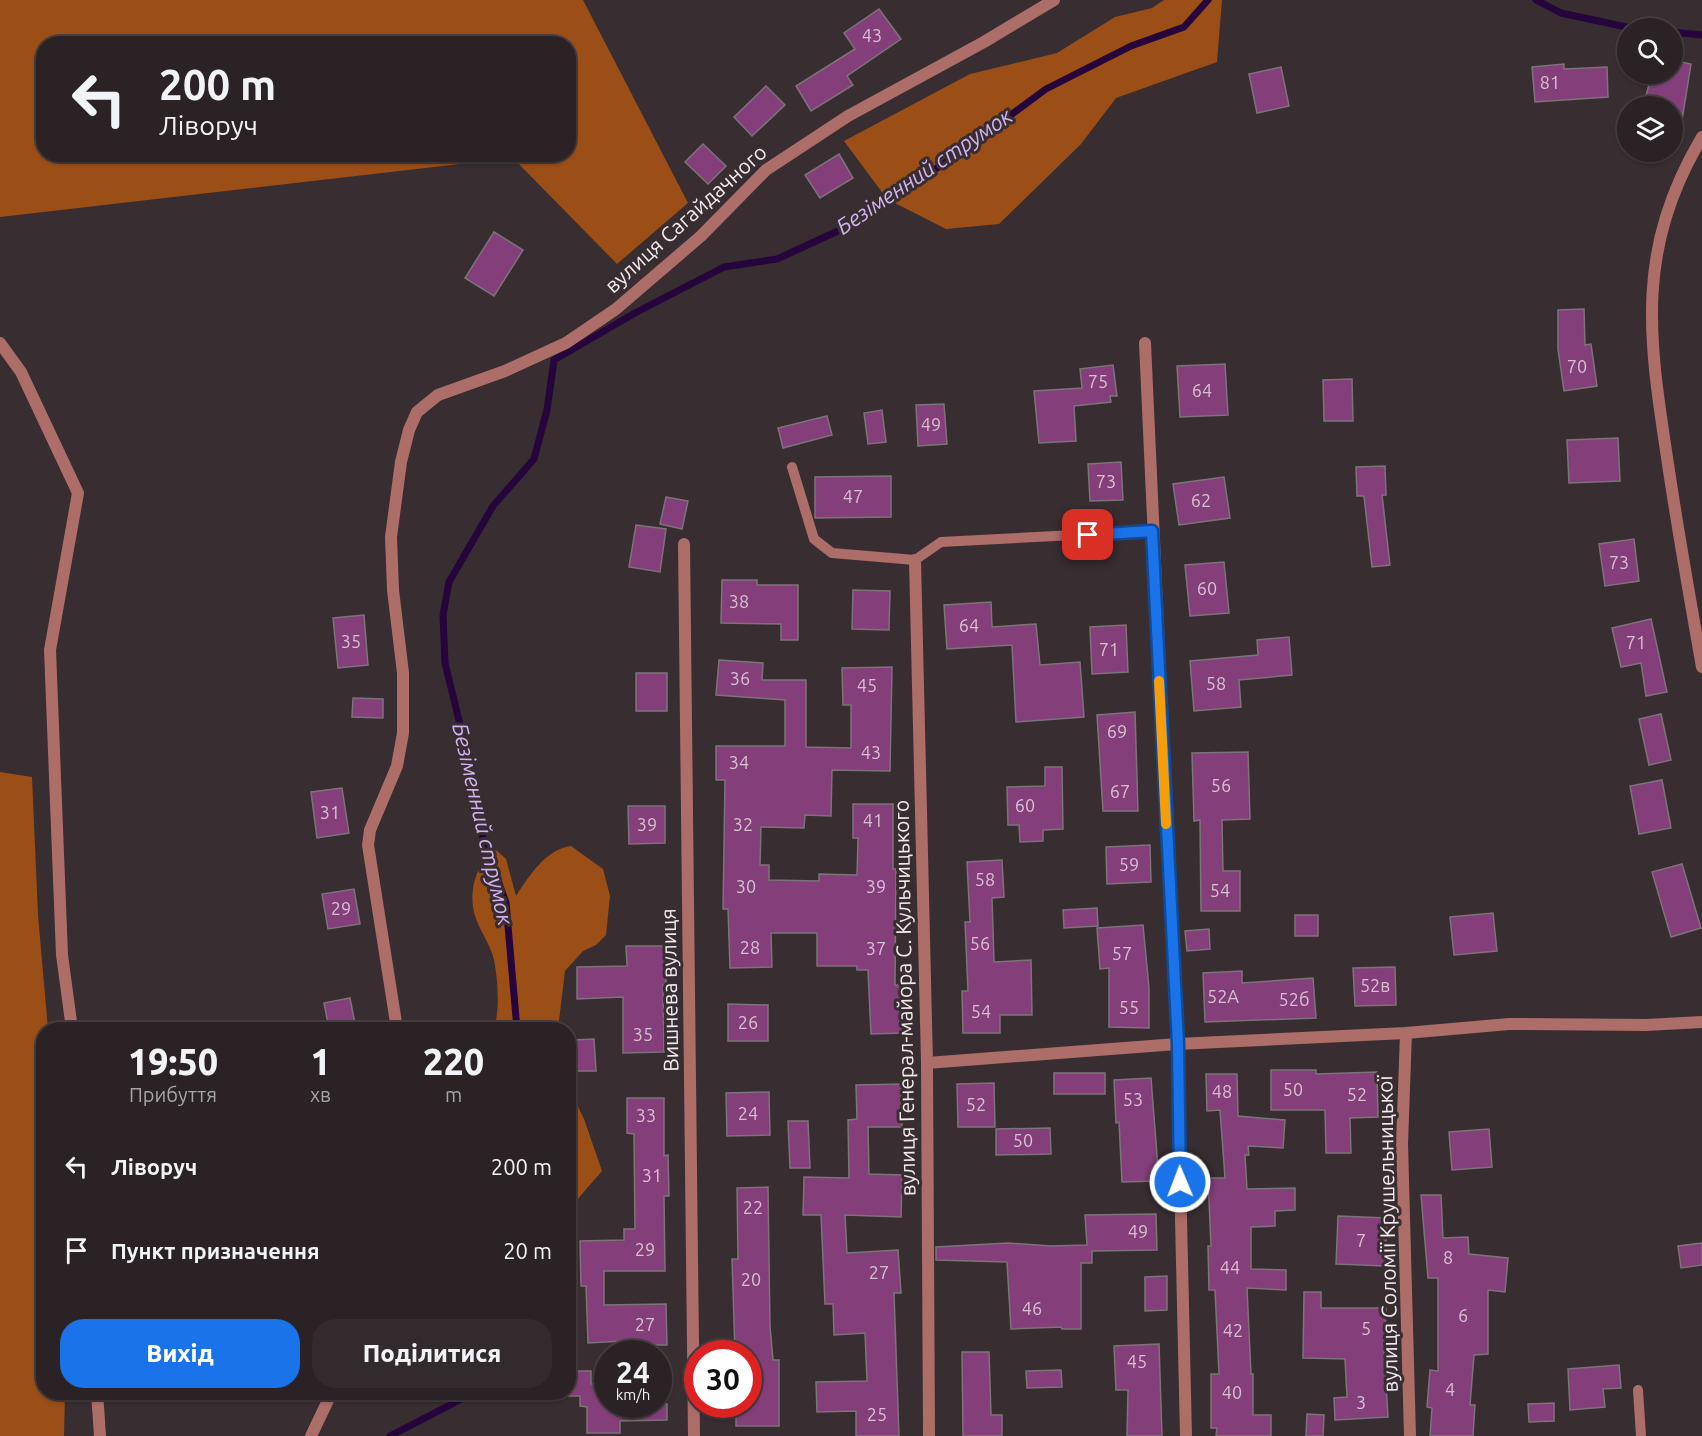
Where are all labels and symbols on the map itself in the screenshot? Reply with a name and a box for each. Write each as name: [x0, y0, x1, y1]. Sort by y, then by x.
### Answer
house number: 43: [862, 25, 882, 45]
house number: 81: [1540, 72, 1560, 92]
water label: Безіменний струмок: [831, 102, 1017, 239]
street label: вулиця Сагайдачного: [600, 139, 771, 297]
house number: 70: [1567, 356, 1587, 376]
house number: 75: [1088, 371, 1108, 391]
house number: 64: [1192, 380, 1212, 400]
house number: 49: [921, 414, 941, 434]
house number: 73: [1096, 471, 1116, 491]
house number: 47: [843, 486, 863, 506]
house number: 62: [1191, 490, 1211, 510]
pin: [1062, 509, 1113, 560]
house number: 73: [1609, 552, 1629, 572]
house number: 60: [1197, 578, 1217, 598]
house number: 38: [729, 591, 749, 611]
house number: 64: [959, 615, 979, 635]
house number: 35: [341, 631, 361, 651]
house number: 71: [1626, 632, 1646, 652]
house number: 71: [1099, 639, 1119, 659]
house number: 36: [730, 668, 750, 688]
house number: 58: [1206, 673, 1226, 693]
house number: 45: [857, 675, 877, 695]
water label: Безіменний струмок: [448, 720, 519, 928]
house number: 69: [1107, 721, 1127, 741]
house number: 43: [861, 742, 881, 762]
house number: 34: [729, 752, 749, 772]
house number: 56: [1211, 775, 1231, 795]
house number: 67: [1110, 781, 1130, 801]
house number: 60: [1015, 795, 1035, 815]
street label: вулиця Генерал-майора С. Кульчицького: [889, 800, 919, 1196]
house number: 31: [320, 802, 340, 822]
house number: 41: [863, 810, 883, 830]
house number: 39: [637, 814, 657, 834]
house number: 32: [733, 814, 753, 834]
house number: 59: [1119, 854, 1139, 874]
house number: 58: [975, 869, 995, 889]
house number: 30: [736, 876, 756, 896]
house number: 39: [866, 876, 886, 896]
house number: 54: [1210, 880, 1230, 900]
house number: 29: [331, 898, 351, 918]
street label: Вишнева вулиця: [656, 908, 682, 1072]
house number: 56: [970, 933, 990, 953]
house number: 28: [740, 937, 760, 957]
house number: 37: [866, 938, 886, 958]
house number: 57: [1112, 943, 1132, 963]
house number: 52в: [1360, 975, 1390, 995]
house number: 52А: [1207, 986, 1239, 1006]
house number: 52б: [1279, 989, 1309, 1009]
house number: 55: [1119, 997, 1139, 1017]
house number: 54: [971, 1001, 991, 1021]
house number: 26: [738, 1012, 758, 1032]
house number: 35: [633, 1024, 653, 1044]
street label: вулиця Соломії Крушельницької: [1372, 1074, 1402, 1393]
house number: 50: [1283, 1079, 1303, 1099]
house number: 48: [1212, 1081, 1232, 1101]
house number: 52: [1347, 1084, 1367, 1104]
house number: 53: [1123, 1089, 1143, 1109]
house number: 52: [966, 1094, 986, 1114]
house number: 24: [738, 1103, 758, 1123]
house number: 33: [636, 1105, 656, 1125]
house number: 50: [1013, 1130, 1033, 1150]
position arrow: [1148, 1150, 1212, 1214]
house number: 31: [642, 1165, 662, 1185]
house number: 22: [743, 1197, 763, 1217]
house number: 49: [1128, 1221, 1148, 1241]
house number: 7: [1356, 1230, 1366, 1250]
house number: 29: [635, 1239, 655, 1259]
house number: 8: [1443, 1247, 1453, 1267]
house number: 44: [1220, 1257, 1240, 1277]
house number: 27: [869, 1262, 889, 1282]
house number: 20: [741, 1269, 761, 1289]
house number: 46: [1022, 1298, 1042, 1318]
house number: 6: [1458, 1305, 1468, 1325]
house number: 27: [635, 1314, 655, 1334]
house number: 5: [1361, 1318, 1371, 1338]
house number: 42: [1223, 1320, 1243, 1340]
speed limit sign: 30: [684, 1340, 762, 1418]
house number: 45: [1127, 1351, 1147, 1371]
house number: 4: [1445, 1379, 1455, 1399]
house number: 40: [1222, 1382, 1242, 1402]
house number: 3: [1356, 1392, 1366, 1412]
house number: 25: [867, 1404, 887, 1424]

